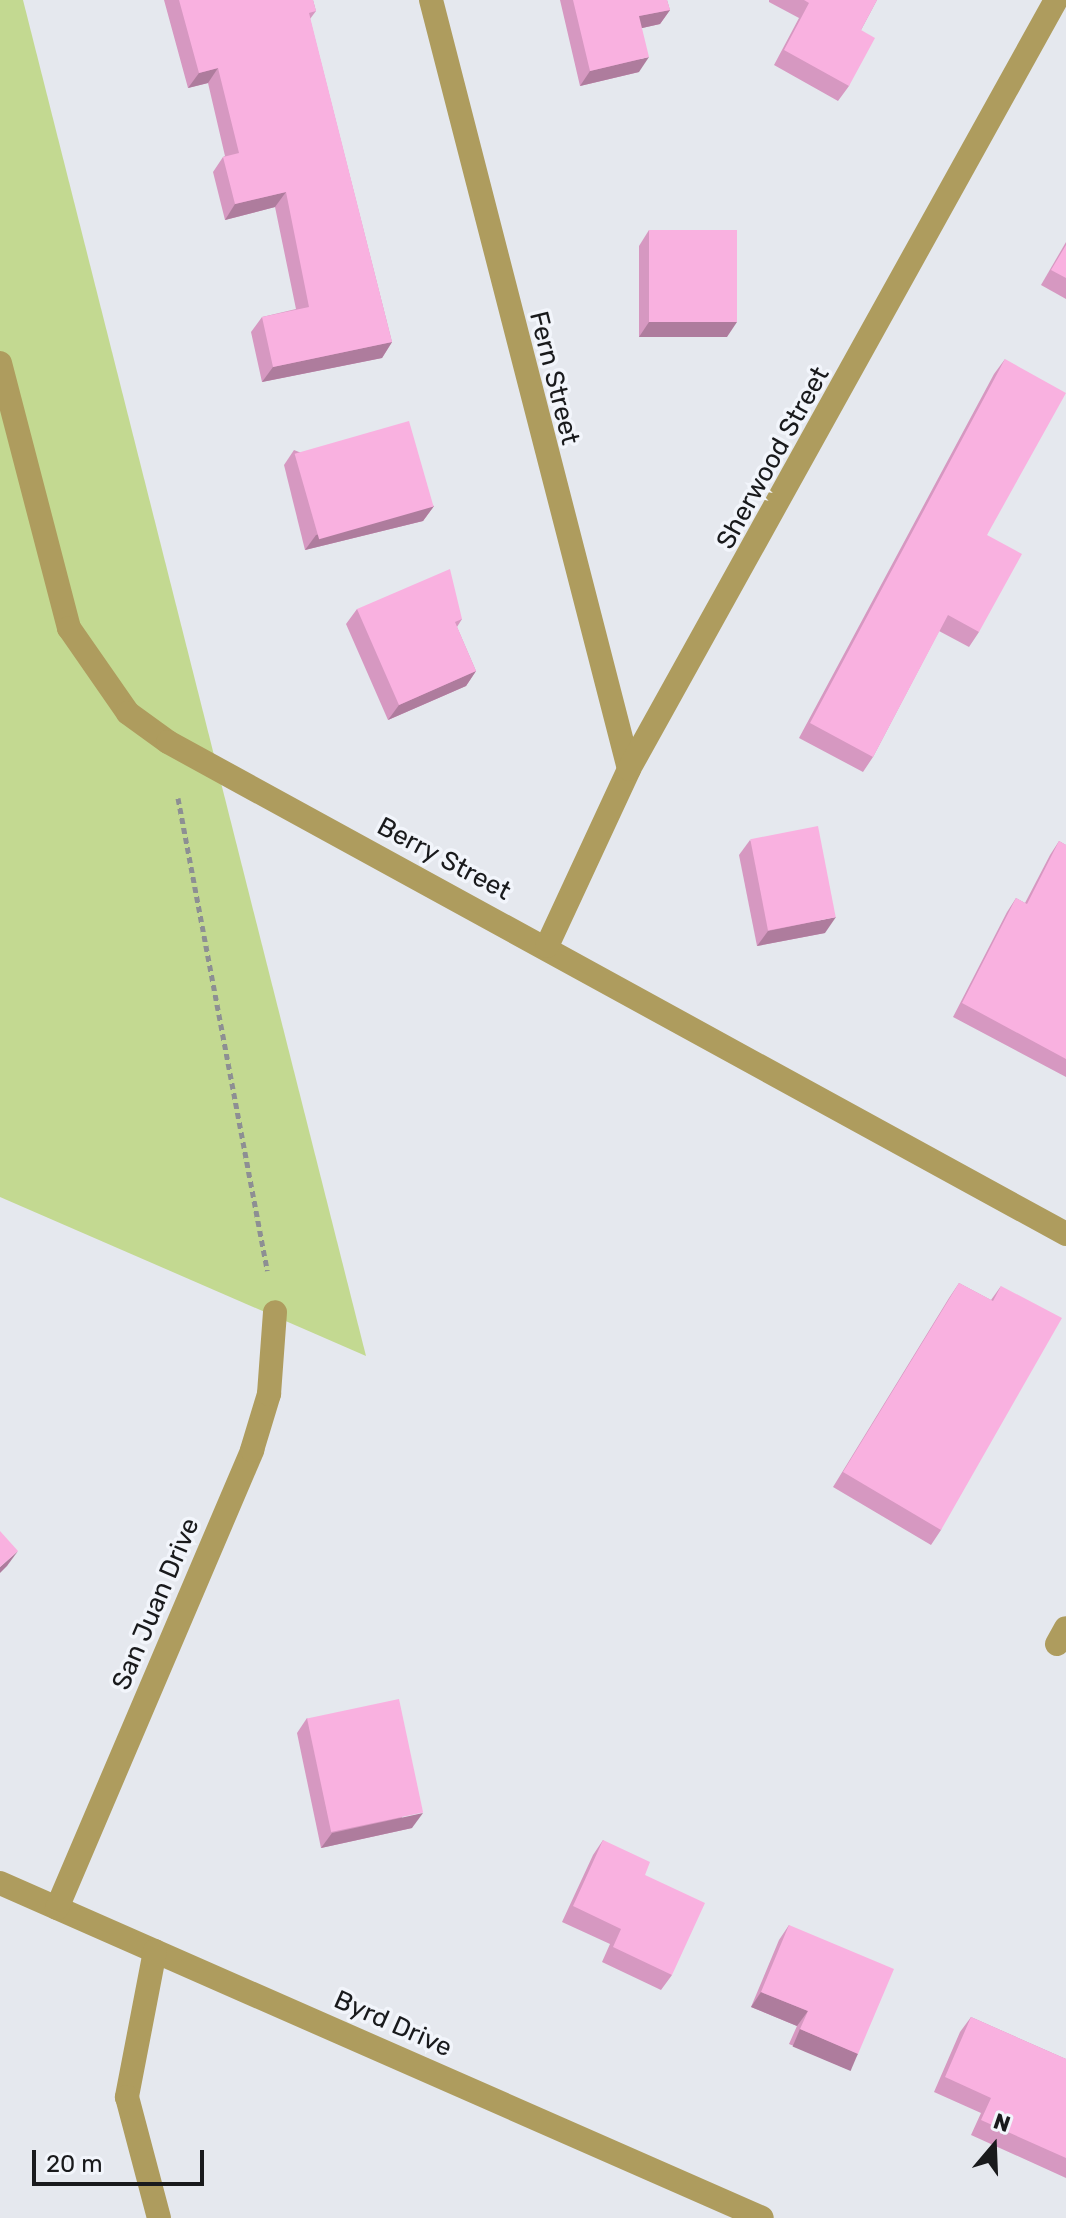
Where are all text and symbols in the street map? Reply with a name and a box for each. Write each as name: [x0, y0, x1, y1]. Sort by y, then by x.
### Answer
street label: Fern Street: [522, 308, 586, 448]
street label: Sherwood Street: [710, 361, 836, 555]
street label: Berry Street: [372, 811, 516, 907]
street label: San Juan Drive: [106, 1513, 206, 1695]
street label: Byrd Drive: [329, 1984, 457, 2064]
north arrow: [954, 2106, 1034, 2186]
text: N: [990, 2107, 1014, 2138]
scale bar: [36, 2134, 208, 2184]
text: 20 m: [46, 2150, 103, 2178]

